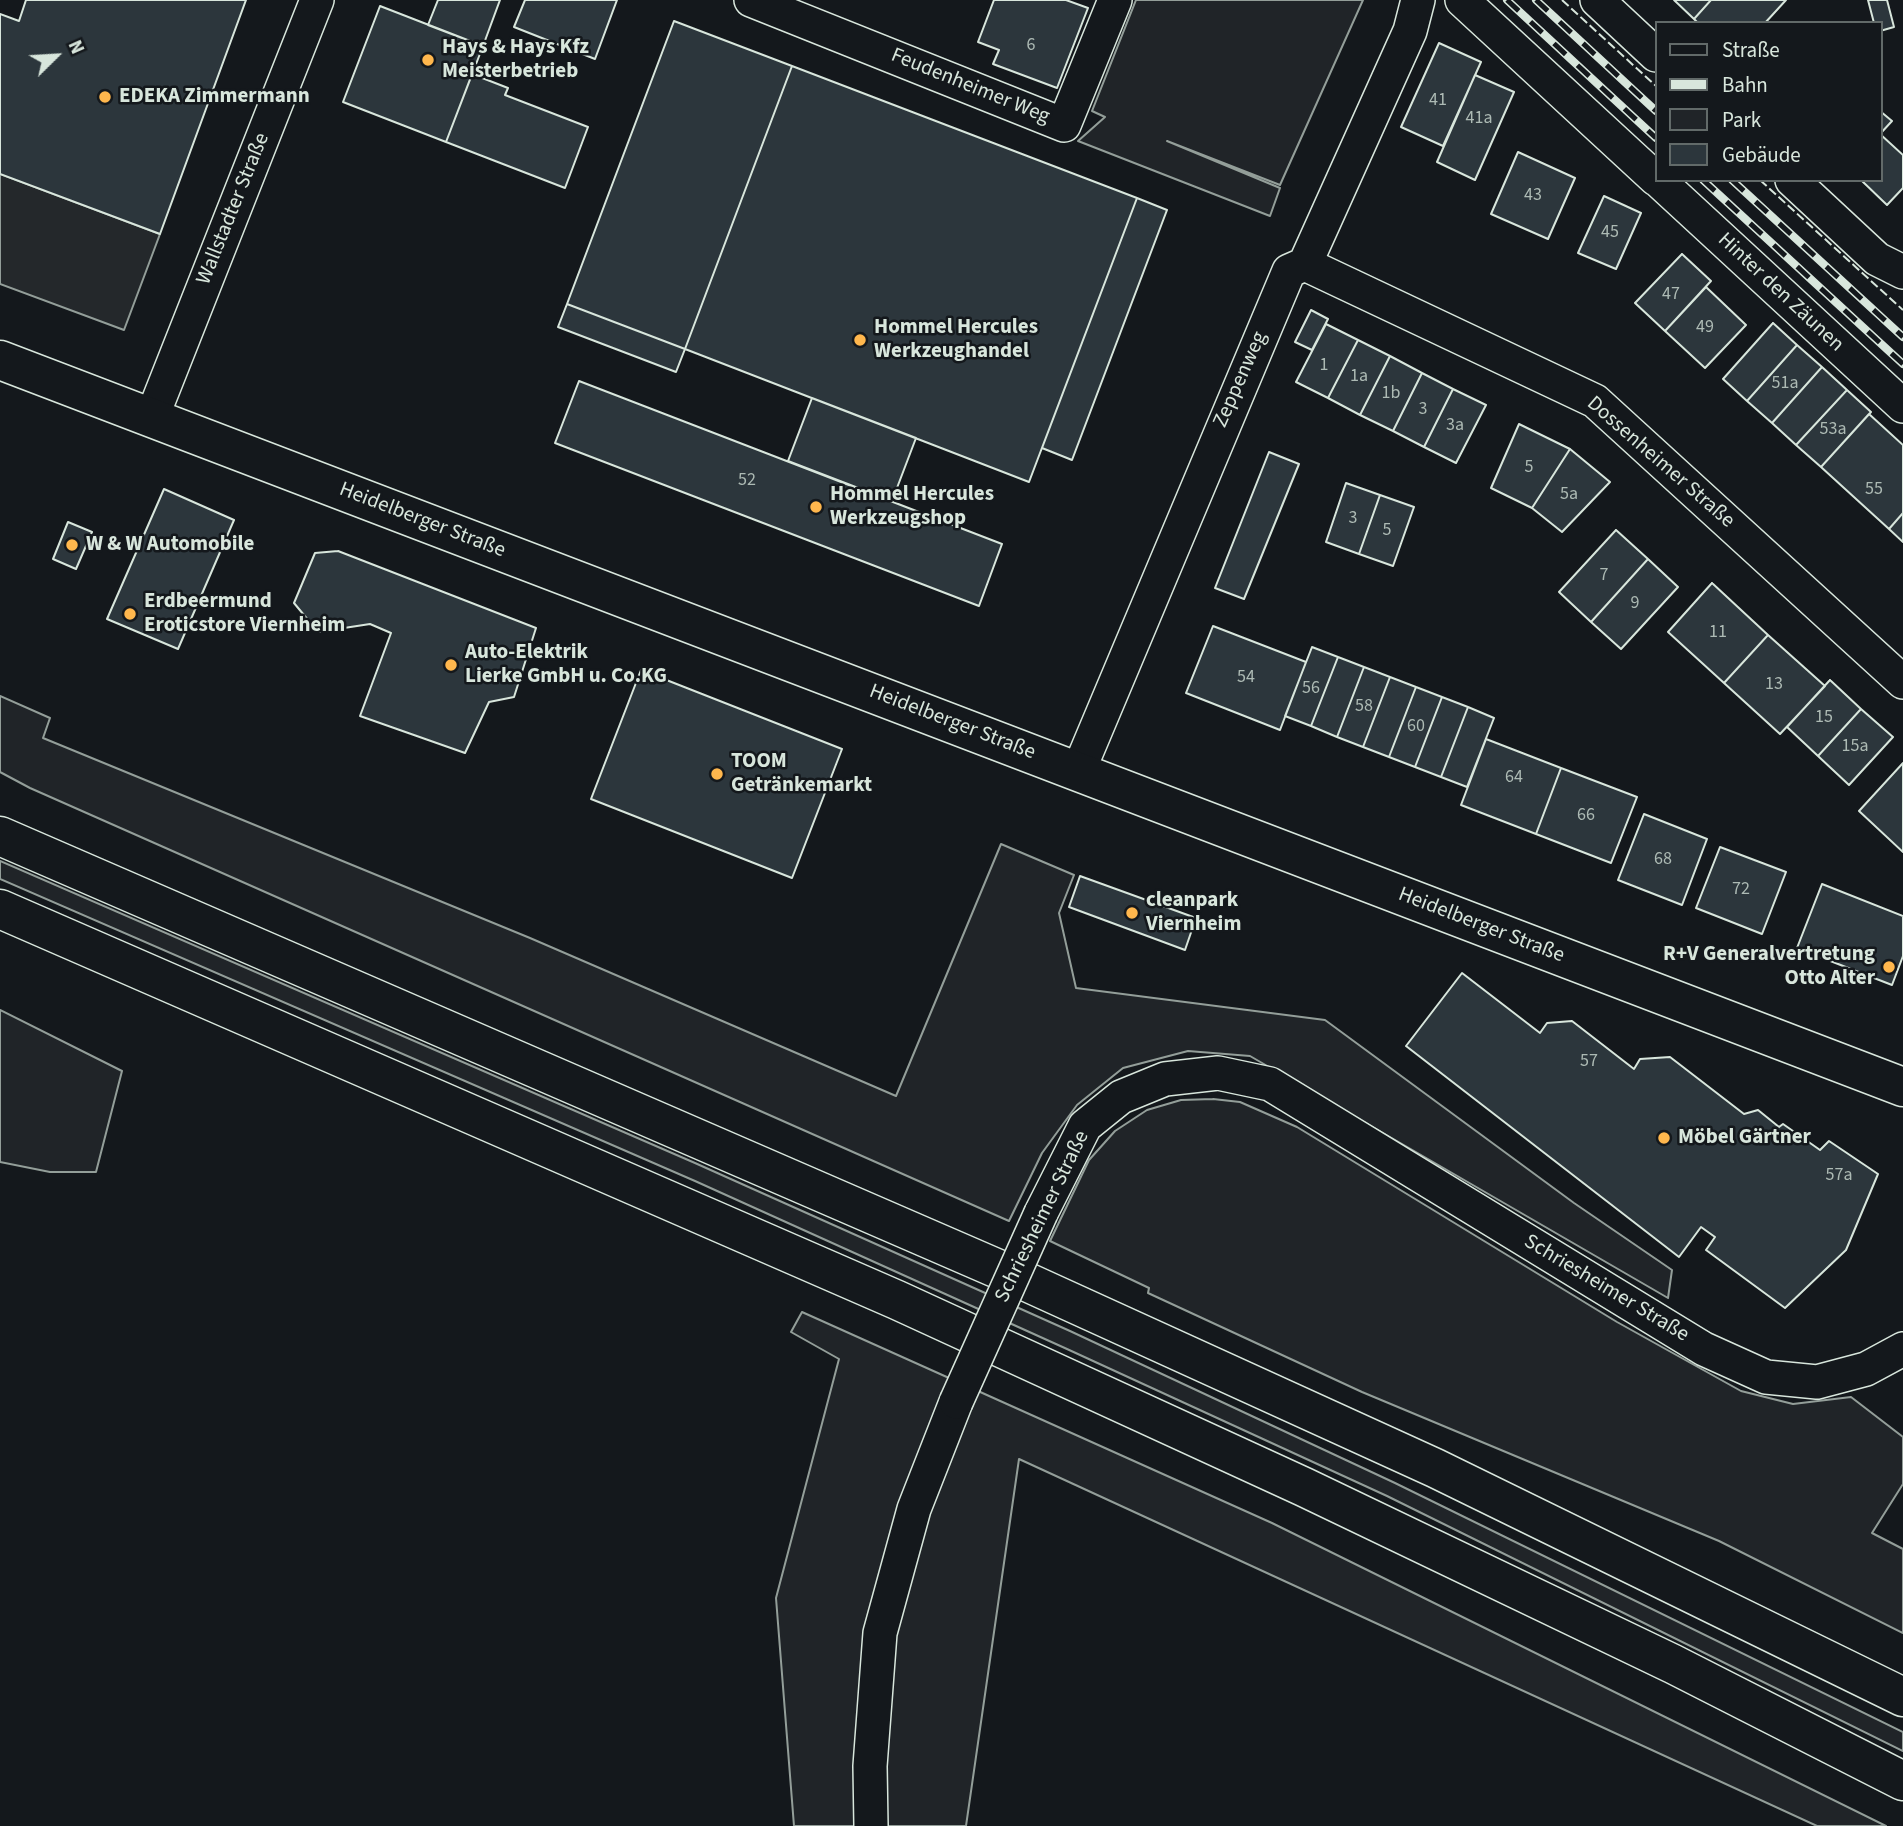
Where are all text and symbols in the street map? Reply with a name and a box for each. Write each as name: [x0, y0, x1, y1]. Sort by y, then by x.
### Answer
north arrow: [21, 21, 91, 91]
legend: [1654, 21, 1882, 182]
place label: Hays & Hays Kfz Meisterbetrieb: [442, 35, 589, 85]
house number: 6: [1027, 35, 1035, 57]
text: Straße: [1722, 35, 1780, 65]
text: N: [61, 36, 91, 59]
street label: Feudenheimer Weg: [887, 44, 1053, 130]
marker: Hays & Hays Kfz Meisterbetrieb: [420, 52, 436, 68]
text: Bahn: [1722, 70, 1768, 100]
place label: EDEKA Zimmermann: [119, 84, 310, 110]
marker: EDEKA Zimmermann: [97, 89, 113, 105]
house number: 41: [1429, 90, 1447, 112]
text: Park: [1722, 105, 1761, 135]
house number: 41a: [1466, 108, 1492, 130]
street label: Wallstadter Straße: [192, 130, 276, 288]
text: Gebäude: [1722, 140, 1801, 170]
house number: 43: [1524, 185, 1542, 207]
house number: 45: [1601, 222, 1619, 244]
street label: Hinter den Zäunen: [1712, 228, 1848, 358]
house number: 47: [1662, 284, 1680, 306]
place label: Hommel Hercules Werkzeughandel: [874, 315, 1038, 365]
house number: 49: [1696, 317, 1714, 339]
street label: Zeppenweg: [1209, 328, 1273, 432]
marker: Hommel Hercules Werkzeughandel: [852, 332, 868, 348]
house number: 1: [1320, 355, 1328, 377]
house number: 1a: [1350, 366, 1368, 388]
house number: 51a: [1772, 373, 1798, 395]
house number: 1b: [1382, 383, 1400, 405]
street label: Dossenheimer Straße: [1581, 392, 1739, 534]
house number: 3: [1419, 399, 1427, 421]
house number: 3a: [1446, 415, 1464, 437]
house number: 53a: [1820, 419, 1846, 441]
house number: 5: [1525, 457, 1533, 479]
house number: 52: [738, 470, 756, 492]
street label: Heidelberger Straße: [335, 478, 509, 564]
house number: 55: [1865, 479, 1883, 501]
place label: Hommel Hercules Werkzeugshop: [830, 482, 994, 532]
house number: 5a: [1560, 484, 1578, 506]
marker: Hommel Hercules Werkzeugshop: [808, 499, 824, 515]
house number: 3: [1349, 508, 1357, 530]
house number: 5: [1383, 520, 1391, 542]
place label: W & W Automobile: [86, 532, 254, 558]
marker: W & W Automobile: [64, 537, 80, 553]
house number: 7: [1600, 565, 1608, 587]
place label: Erdbeermund Eroticstore Viernheim: [144, 589, 345, 639]
house number: 9: [1631, 593, 1639, 615]
marker: Erdbeermund Eroticstore Viernheim: [122, 606, 138, 622]
house number: 11: [1709, 622, 1727, 644]
place label: Auto-Elektrik Lierke GmbH u. Co.KG: [465, 640, 667, 690]
marker: Auto-Elektrik Lierke GmbH u. Co.KG: [443, 657, 459, 673]
house number: 54: [1237, 667, 1255, 689]
house number: 13: [1765, 674, 1783, 696]
house number: 56: [1302, 678, 1320, 700]
street label: Heidelberger Straße: [865, 680, 1039, 766]
house number: 58: [1355, 696, 1373, 718]
house number: 15: [1815, 707, 1833, 729]
house number: 60: [1407, 716, 1425, 738]
house number: 15a: [1842, 736, 1868, 758]
place label: TOOM Getränkemarkt: [731, 749, 872, 799]
marker: TOOM Getränkemarkt: [709, 766, 725, 782]
house number: 64: [1505, 767, 1523, 789]
house number: 66: [1577, 805, 1595, 827]
house number: 68: [1654, 849, 1672, 871]
house number: 72: [1732, 879, 1750, 901]
street label: Heidelberger Straße: [1394, 883, 1568, 969]
place label: cleanpark Viernheim: [1146, 888, 1241, 938]
marker: cleanpark Viernheim: [1124, 905, 1140, 921]
place label: R+V Generalvertretung Otto Alter: [1663, 942, 1875, 992]
marker: R+V Generalvertretung Otto Alter: [1881, 959, 1897, 975]
house number: 57: [1580, 1051, 1598, 1073]
place label: Möbel Gärtner: [1678, 1125, 1811, 1151]
street label: Schriesheimer Straße: [990, 1127, 1096, 1307]
marker: Möbel Gärtner: [1656, 1130, 1672, 1146]
house number: 57a: [1826, 1165, 1852, 1187]
street label: Schriesheimer Straße: [1519, 1230, 1693, 1348]

